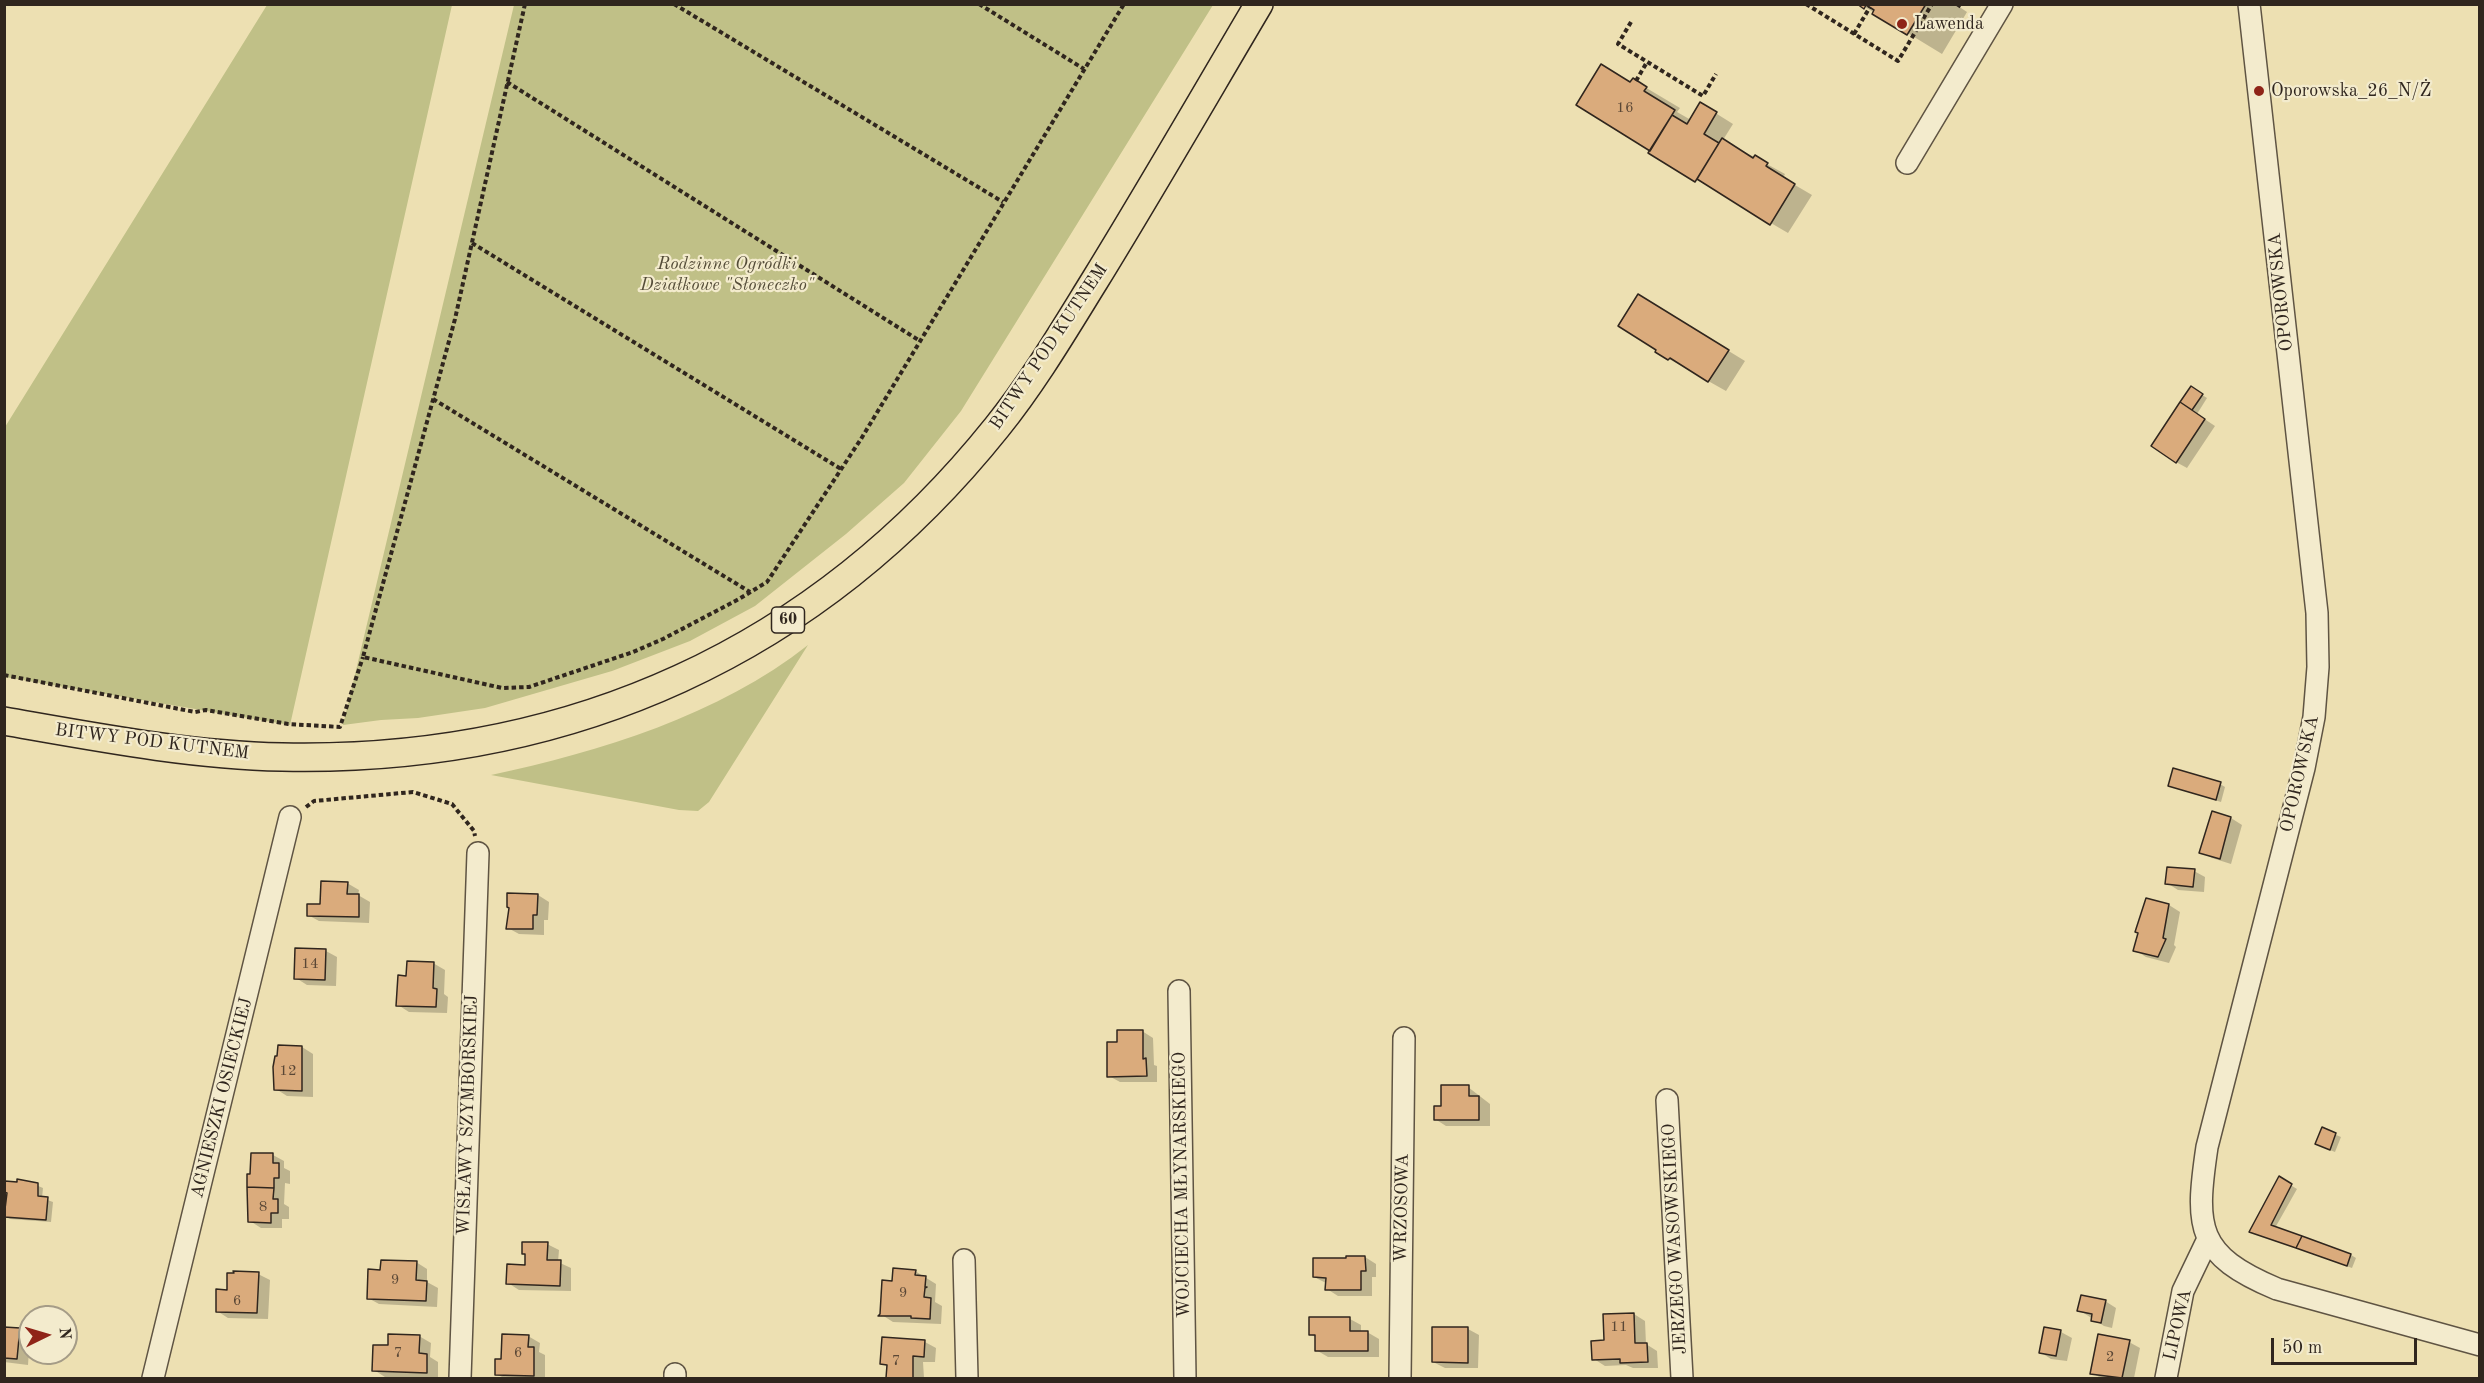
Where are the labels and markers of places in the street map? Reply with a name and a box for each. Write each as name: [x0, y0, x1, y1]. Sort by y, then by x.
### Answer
place label: Lawenda: [1914, 13, 1984, 35]
marker: Lawenda: [1895, 17, 1909, 31]
place label: Oporowska_26_N/Ż: [2271, 80, 2431, 102]
marker: Oporowska_26_N/Ż: [2252, 84, 2266, 98]

